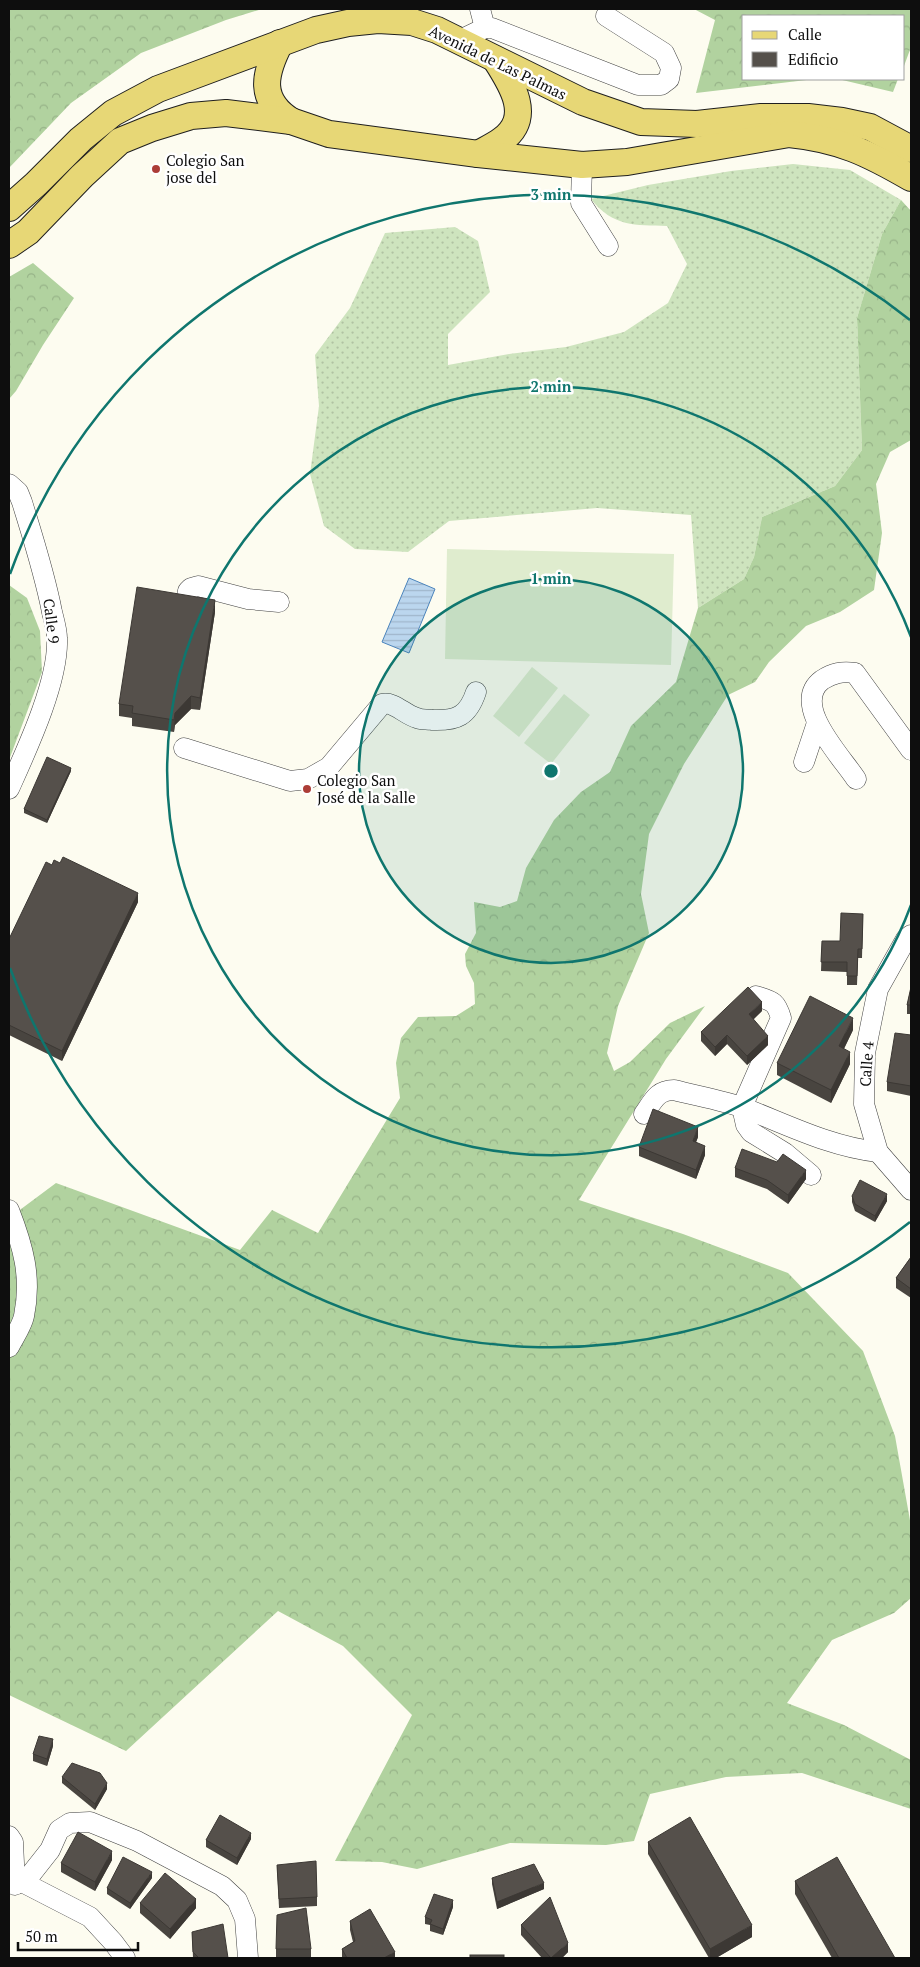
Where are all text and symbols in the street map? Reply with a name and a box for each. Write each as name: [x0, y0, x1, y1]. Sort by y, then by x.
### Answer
legend: [742, 15, 905, 80]
street label: Avenida de Las Palmas: [426, 20, 570, 104]
text: Calle: [788, 24, 822, 44]
text: Edificio: [788, 49, 838, 69]
place label: Colegio San jose del: [166, 150, 245, 187]
marker: Colegio San jose del: [150, 163, 162, 175]
text: 3 min: [530, 184, 572, 204]
text: 2 min: [530, 376, 572, 396]
text: 1 min: [530, 568, 572, 588]
street label: Calle 9: [39, 597, 65, 645]
centre of rings: [542, 762, 560, 780]
place label: Colegio San José de la Salle: [317, 770, 416, 807]
marker: Colegio San José de la Salle: [301, 783, 313, 795]
street label: Calle 4: [854, 1041, 878, 1087]
scale bar: [18, 1920, 138, 1952]
text: 50 m: [25, 1926, 58, 1946]

